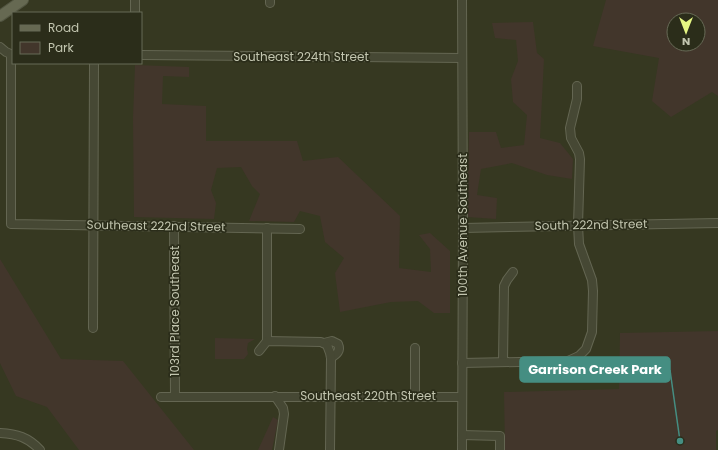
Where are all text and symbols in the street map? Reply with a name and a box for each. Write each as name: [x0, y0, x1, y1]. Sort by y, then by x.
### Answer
legend: [12, 12, 142, 64]
north arrow: [666, 12, 706, 52]
text: Road: [48, 19, 79, 36]
text: N: [682, 34, 690, 50]
text: Park: [48, 39, 75, 56]
street label: Southeast 224th Street: [233, 48, 369, 65]
street label: 100th Avenue Southeast: [454, 153, 471, 297]
street label: South 222nd Street: [535, 215, 647, 234]
street label: Southeast 222nd Street: [87, 216, 225, 235]
street label: 103rd Place Southeast: [166, 246, 183, 376]
callout: Garrison Creek Park: [520, 357, 670, 382]
text: Garrison Creek Park: [528, 360, 662, 379]
street label: Southeast 220th Street: [300, 387, 436, 404]

